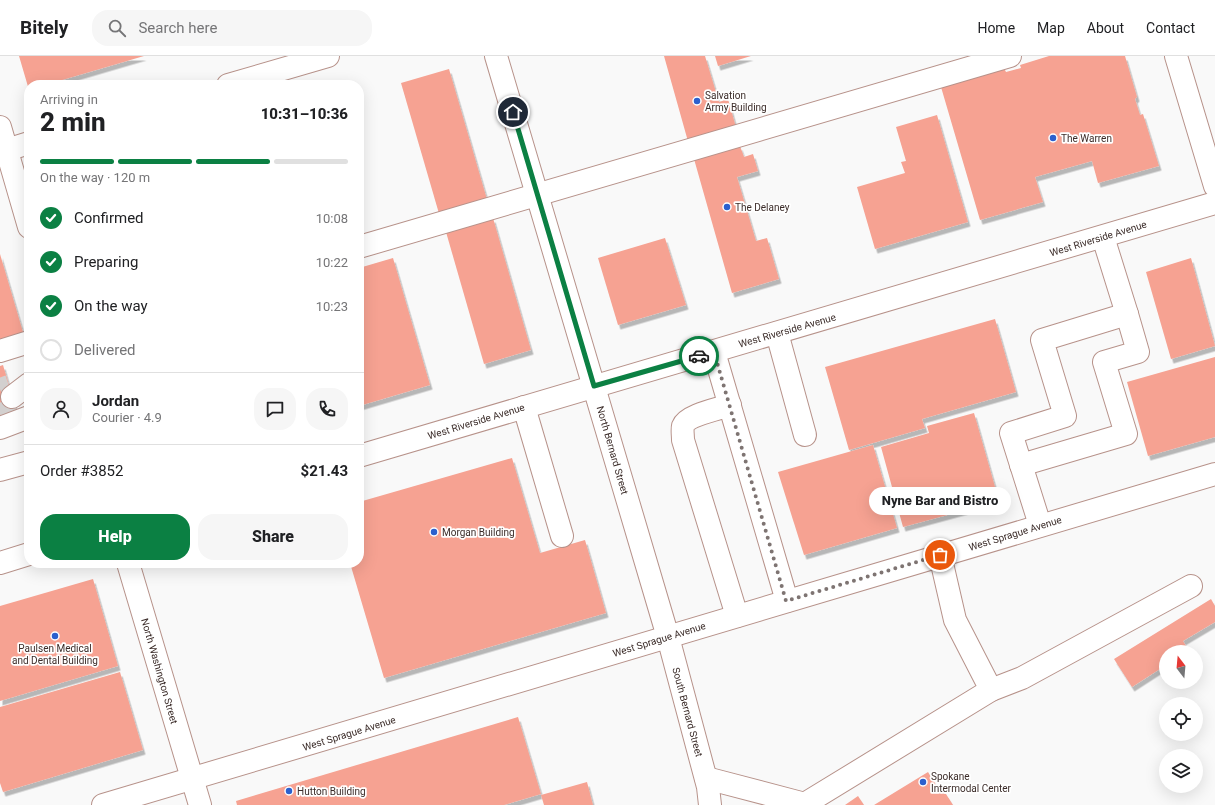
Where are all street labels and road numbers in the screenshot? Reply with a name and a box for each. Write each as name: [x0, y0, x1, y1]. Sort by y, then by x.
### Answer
street label: West Riverside Avenue: [1048, 218, 1148, 258]
street label: West Riverside Avenue: [737, 311, 837, 350]
street label: West Riverside Avenue: [426, 401, 526, 441]
street label: North Bernard Street: [595, 405, 630, 496]
street label: West Sprague Avenue: [967, 514, 1063, 553]
street label: North Washington Street: [139, 617, 180, 725]
street label: West Sprague Avenue: [611, 620, 707, 659]
street label: South Bernard Street: [670, 666, 705, 758]
street label: West Sprague Avenue: [301, 714, 397, 753]

